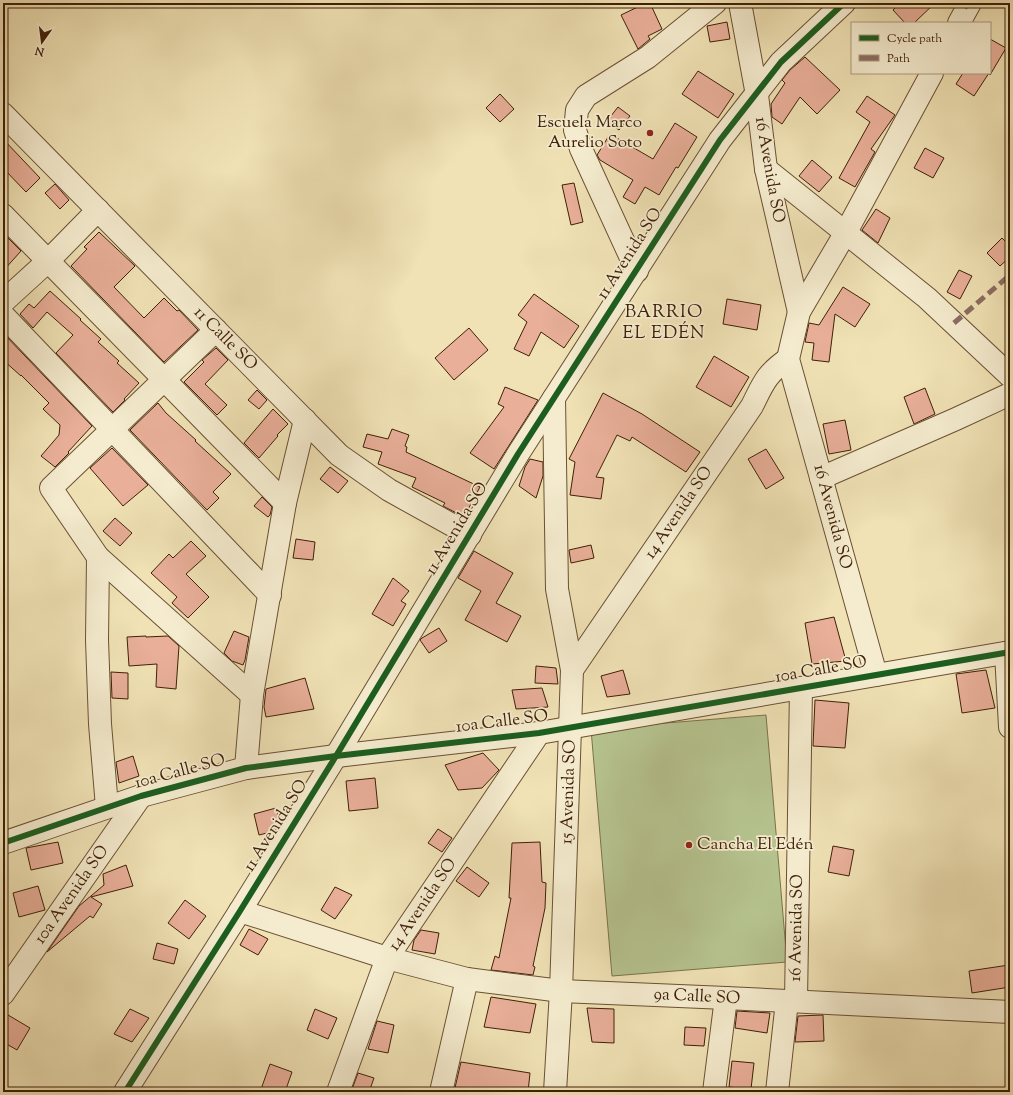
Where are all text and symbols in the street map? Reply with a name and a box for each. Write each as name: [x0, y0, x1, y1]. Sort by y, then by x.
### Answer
north arrow: [22, 22, 62, 62]
legend: [851, 22, 991, 74]
text: Cycle path: [887, 30, 942, 48]
text: N: [33, 42, 47, 60]
text: Path: [887, 50, 910, 68]
place label: Escuela Marco Aurelio Soto: [537, 111, 642, 155]
street label: 16 Avenida SO: [748, 115, 790, 225]
marker: Escuela Marco Aurelio Soto: [645, 128, 655, 138]
street label: 11 Avenida SO: [591, 203, 669, 305]
district label: BARRIO EL EDÉN: [623, 300, 705, 347]
street label: 11 Calle SO: [188, 302, 262, 376]
street label: 14 Avenida SO: [639, 462, 719, 564]
street label: 16 Avenida SO: [806, 462, 858, 572]
street label: 11 Avenida SO: [420, 478, 494, 580]
street label: 10a Calle SO: [773, 650, 869, 690]
street label: 10a Calle SO: [454, 704, 550, 740]
street label: 15 Avenida SO: [555, 739, 583, 845]
street label: 10a Calle SO: [132, 748, 228, 796]
street label: 11 Avenida SO: [238, 775, 314, 877]
place label: Cancha El Edén: [697, 833, 814, 857]
marker: Cancha El Edén: [684, 840, 694, 850]
street label: 10a Avenida SO: [29, 841, 115, 949]
street label: 14 Avenida SO: [383, 854, 463, 956]
street label: 16 Avenida SO: [784, 874, 810, 982]
street label: 9a Calle SO: [653, 983, 741, 1011]

